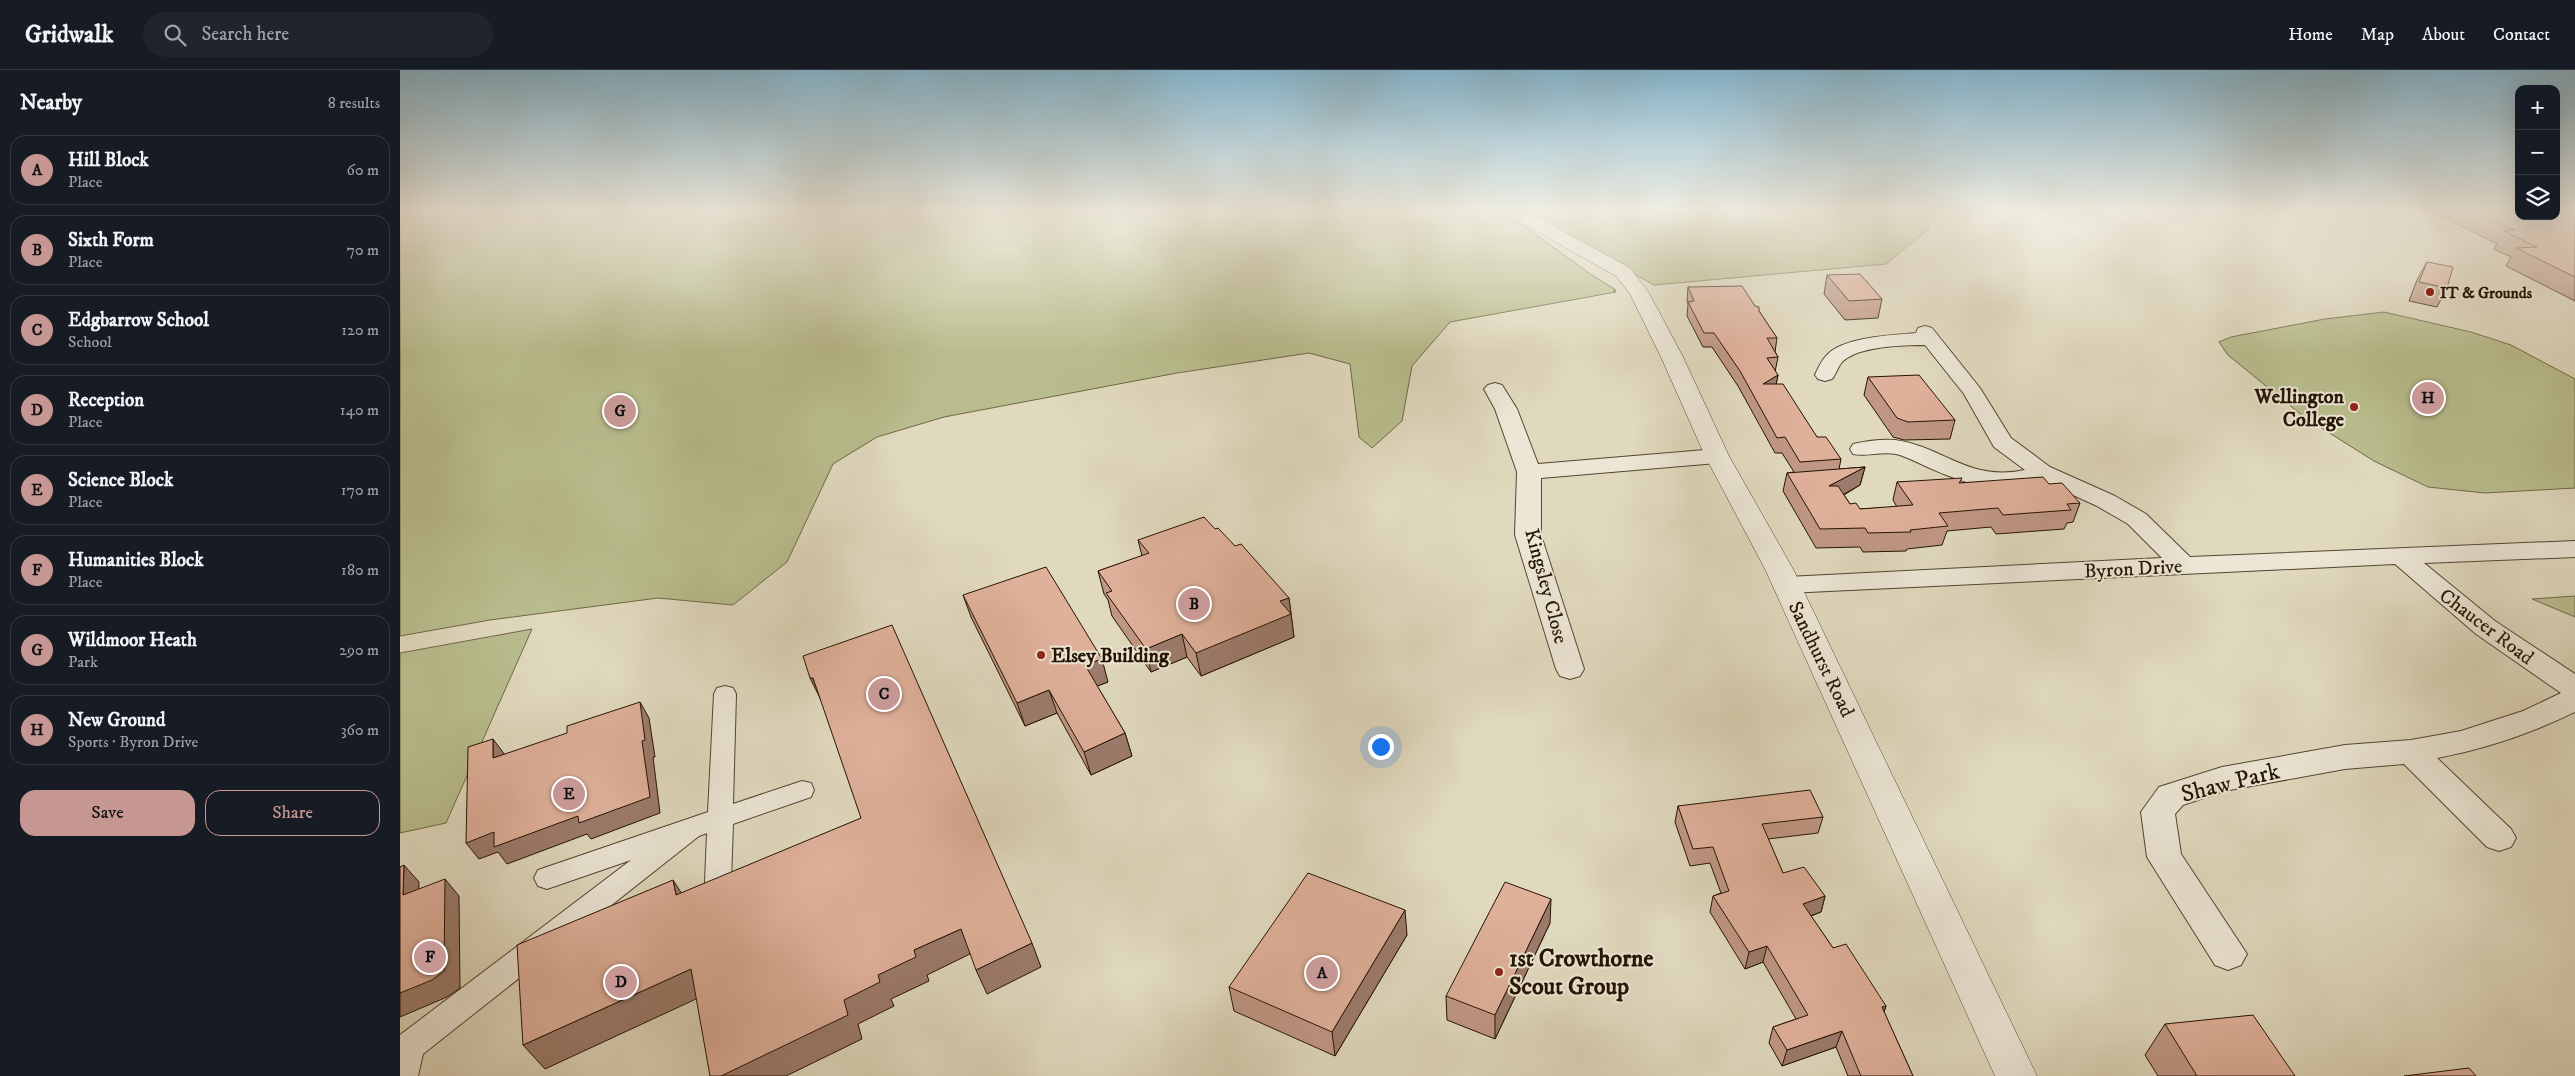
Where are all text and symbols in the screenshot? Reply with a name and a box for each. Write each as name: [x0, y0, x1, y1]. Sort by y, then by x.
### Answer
search box: [143, 12, 493, 57]
text: Gridwalk: [25, 20, 113, 50]
icon: search: [161, 21, 189, 49]
text: Search here: [201, 23, 289, 46]
text: Home: [2288, 24, 2333, 46]
text: Map: [2361, 24, 2394, 46]
text: About: [2422, 24, 2465, 46]
text: Contact: [2493, 24, 2550, 46]
map controls: [2515, 85, 2560, 220]
button: +: [2515, 85, 2560, 130]
text: Nearby: [20, 90, 82, 116]
text: 8 results: [328, 93, 380, 113]
button: −: [2515, 130, 2560, 175]
text: Hill Block: [68, 149, 149, 172]
text: A: [32, 160, 42, 180]
text: 60 m: [347, 160, 379, 180]
text: Place: [68, 172, 102, 192]
button: layers: [2515, 175, 2560, 220]
text: Sixth Form: [68, 229, 154, 252]
text: B: [32, 240, 42, 260]
text: 70 m: [347, 240, 379, 260]
text: Place: [68, 252, 102, 272]
place label: IT & Grounds: [2440, 283, 2533, 303]
marker: IT & Grounds: [2424, 286, 2436, 298]
text: Edgbarrow School: [68, 309, 209, 332]
text: C: [32, 320, 42, 340]
text: 120 m: [341, 320, 379, 340]
text: School: [68, 332, 112, 352]
pin: H: [2412, 379, 2444, 417]
place label: Wellington College: [2253, 385, 2345, 433]
text: Reception: [68, 389, 144, 412]
pin: G: [604, 392, 636, 430]
text: D: [31, 400, 43, 420]
text: 140 m: [340, 400, 379, 420]
marker: Wellington College: [2348, 401, 2360, 413]
text: Place: [68, 412, 102, 432]
text: Science Block: [68, 469, 173, 492]
text: E: [31, 480, 43, 500]
text: 170 m: [341, 480, 379, 500]
text: Place: [68, 492, 102, 512]
street label: Kingsley Close: [1518, 526, 1573, 647]
text: Humanities Block: [68, 549, 204, 572]
street label: Byron Drive: [2083, 554, 2183, 585]
text: F: [32, 560, 42, 580]
text: 180 m: [341, 560, 379, 580]
text: Place: [68, 572, 102, 592]
street label: Chaucer Road: [2434, 584, 2538, 671]
pin: B: [1178, 585, 1210, 623]
street label: Sandhurst Road: [1782, 598, 1859, 722]
text: Wildmoor Heath: [68, 629, 197, 652]
text: G: [31, 640, 43, 660]
text: 290 m: [339, 640, 379, 660]
place label: Elsey Building: [1051, 644, 1170, 669]
marker: Elsey Building: [1035, 649, 1047, 661]
text: Park: [68, 652, 98, 672]
pin: C: [868, 675, 900, 713]
text: New Ground: [68, 709, 165, 732]
text: H: [30, 720, 44, 740]
text: 360 m: [341, 720, 379, 740]
text: Sports · Byron Drive: [68, 732, 198, 752]
your location: [1368, 734, 1394, 760]
street label: Shaw Park: [2178, 756, 2283, 810]
pin: E: [553, 775, 585, 813]
button: Save: [20, 790, 195, 836]
button: Share: [205, 790, 380, 836]
pin: F: [414, 938, 446, 976]
place label: 1st Crowthorne Scout Group: [1509, 944, 1654, 1002]
pin: A: [1306, 954, 1338, 992]
pin: D: [605, 963, 637, 1001]
marker: 1st Crowthorne Scout Group: [1493, 966, 1505, 978]

